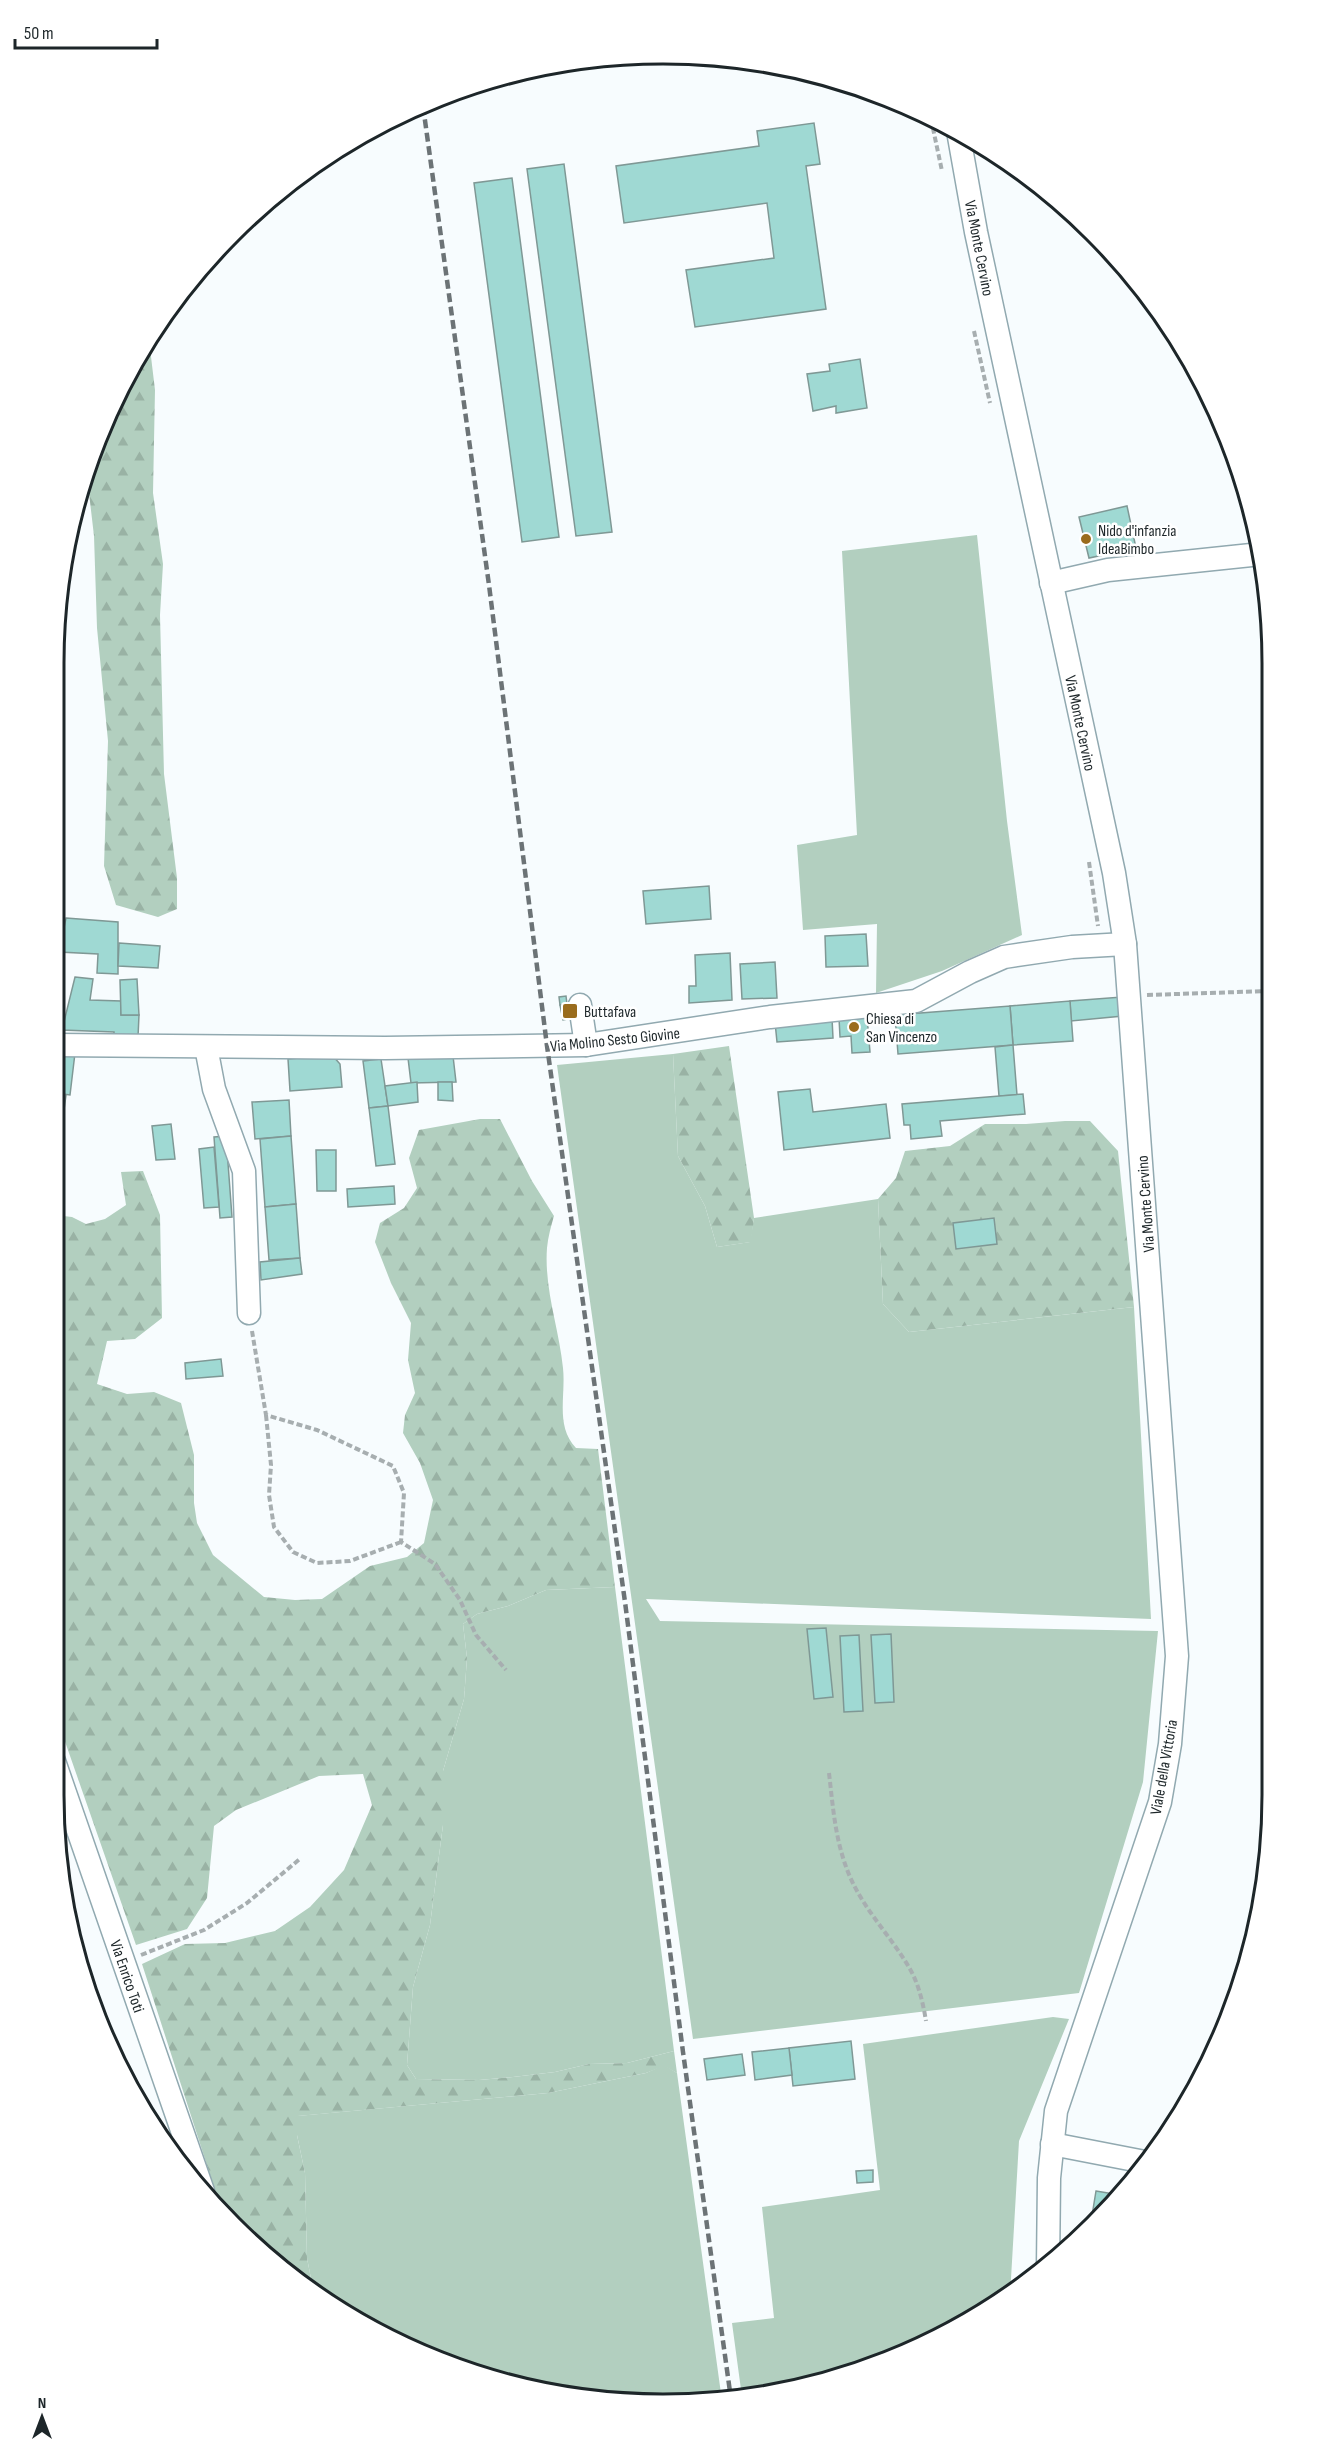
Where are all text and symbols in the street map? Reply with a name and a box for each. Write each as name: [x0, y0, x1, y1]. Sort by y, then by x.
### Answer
scale bar: [15, 12, 158, 50]
text: 50 m: [24, 23, 54, 44]
street label: Via Monte Cervino: [960, 199, 997, 298]
place label: Nido d'infanzia IdeaBimbo: [1098, 522, 1176, 559]
marker: Nido d'infanzia IdeaBimbo: [1079, 532, 1093, 546]
street label: Via Monte Cervino: [1060, 674, 1099, 773]
marker: Buttafava: [561, 1002, 579, 1020]
place label: Buttafava: [584, 1003, 636, 1022]
place label: Chiesa di San Vincenzo: [866, 1010, 937, 1047]
marker: Chiesa di San Vincenzo: [847, 1020, 861, 1034]
street label: Via Molino Sesto Giovine: [549, 1024, 681, 1057]
street label: Via Monte Cervino: [1134, 1155, 1159, 1253]
street label: Viale della Vittoria: [1147, 1718, 1182, 1816]
street label: Via Enrico Toti: [105, 1938, 148, 2015]
north arrow: [12, 2387, 72, 2447]
text: N: [38, 2394, 46, 2413]

